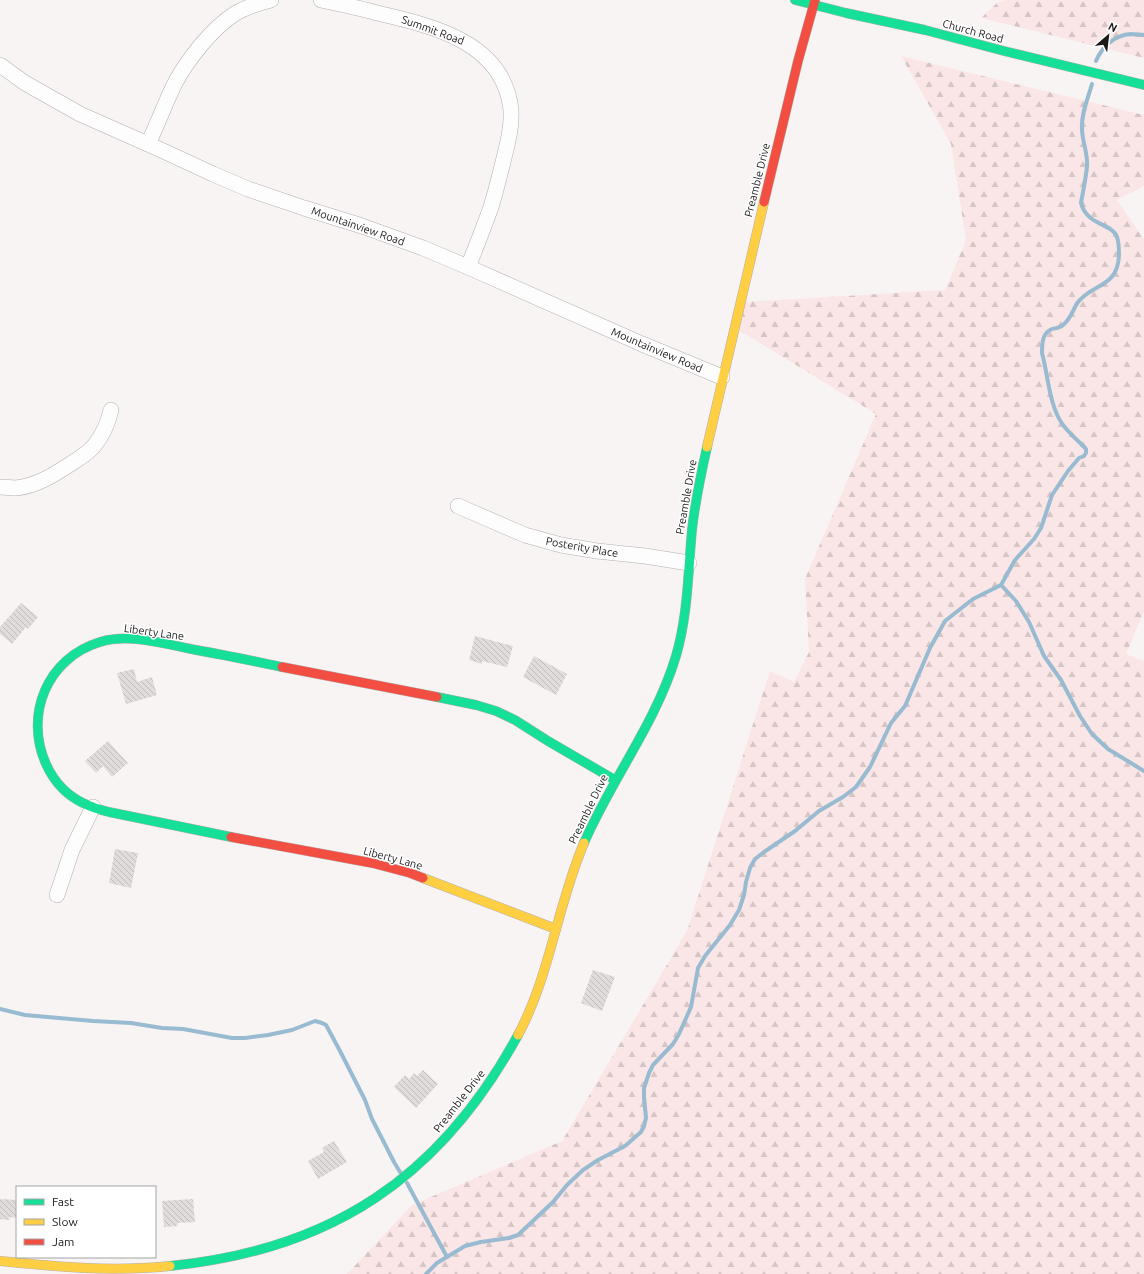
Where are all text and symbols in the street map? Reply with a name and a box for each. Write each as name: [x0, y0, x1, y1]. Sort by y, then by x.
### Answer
street label: Summit Road: [400, 13, 466, 47]
north arrow: [1088, 16, 1128, 56]
street label: Church Road: [941, 17, 1005, 45]
text: N: [1106, 20, 1119, 34]
street label: Preamble Drive: [742, 142, 772, 218]
street label: Mountainview Road: [310, 204, 406, 248]
street label: Mountainview Road: [610, 325, 704, 375]
street label: Preamble Drive: [674, 459, 698, 535]
street label: Posterity Place: [545, 535, 619, 559]
street label: Liberty Lane: [123, 622, 185, 642]
street label: Preamble Drive: [566, 772, 610, 846]
street label: Liberty Lane: [362, 844, 424, 872]
street label: Preamble Drive: [431, 1067, 487, 1135]
legend: [16, 1186, 156, 1258]
text: Fast: [52, 1195, 74, 1208]
text: Slow: [52, 1215, 78, 1228]
text: Jam: [52, 1235, 74, 1248]

